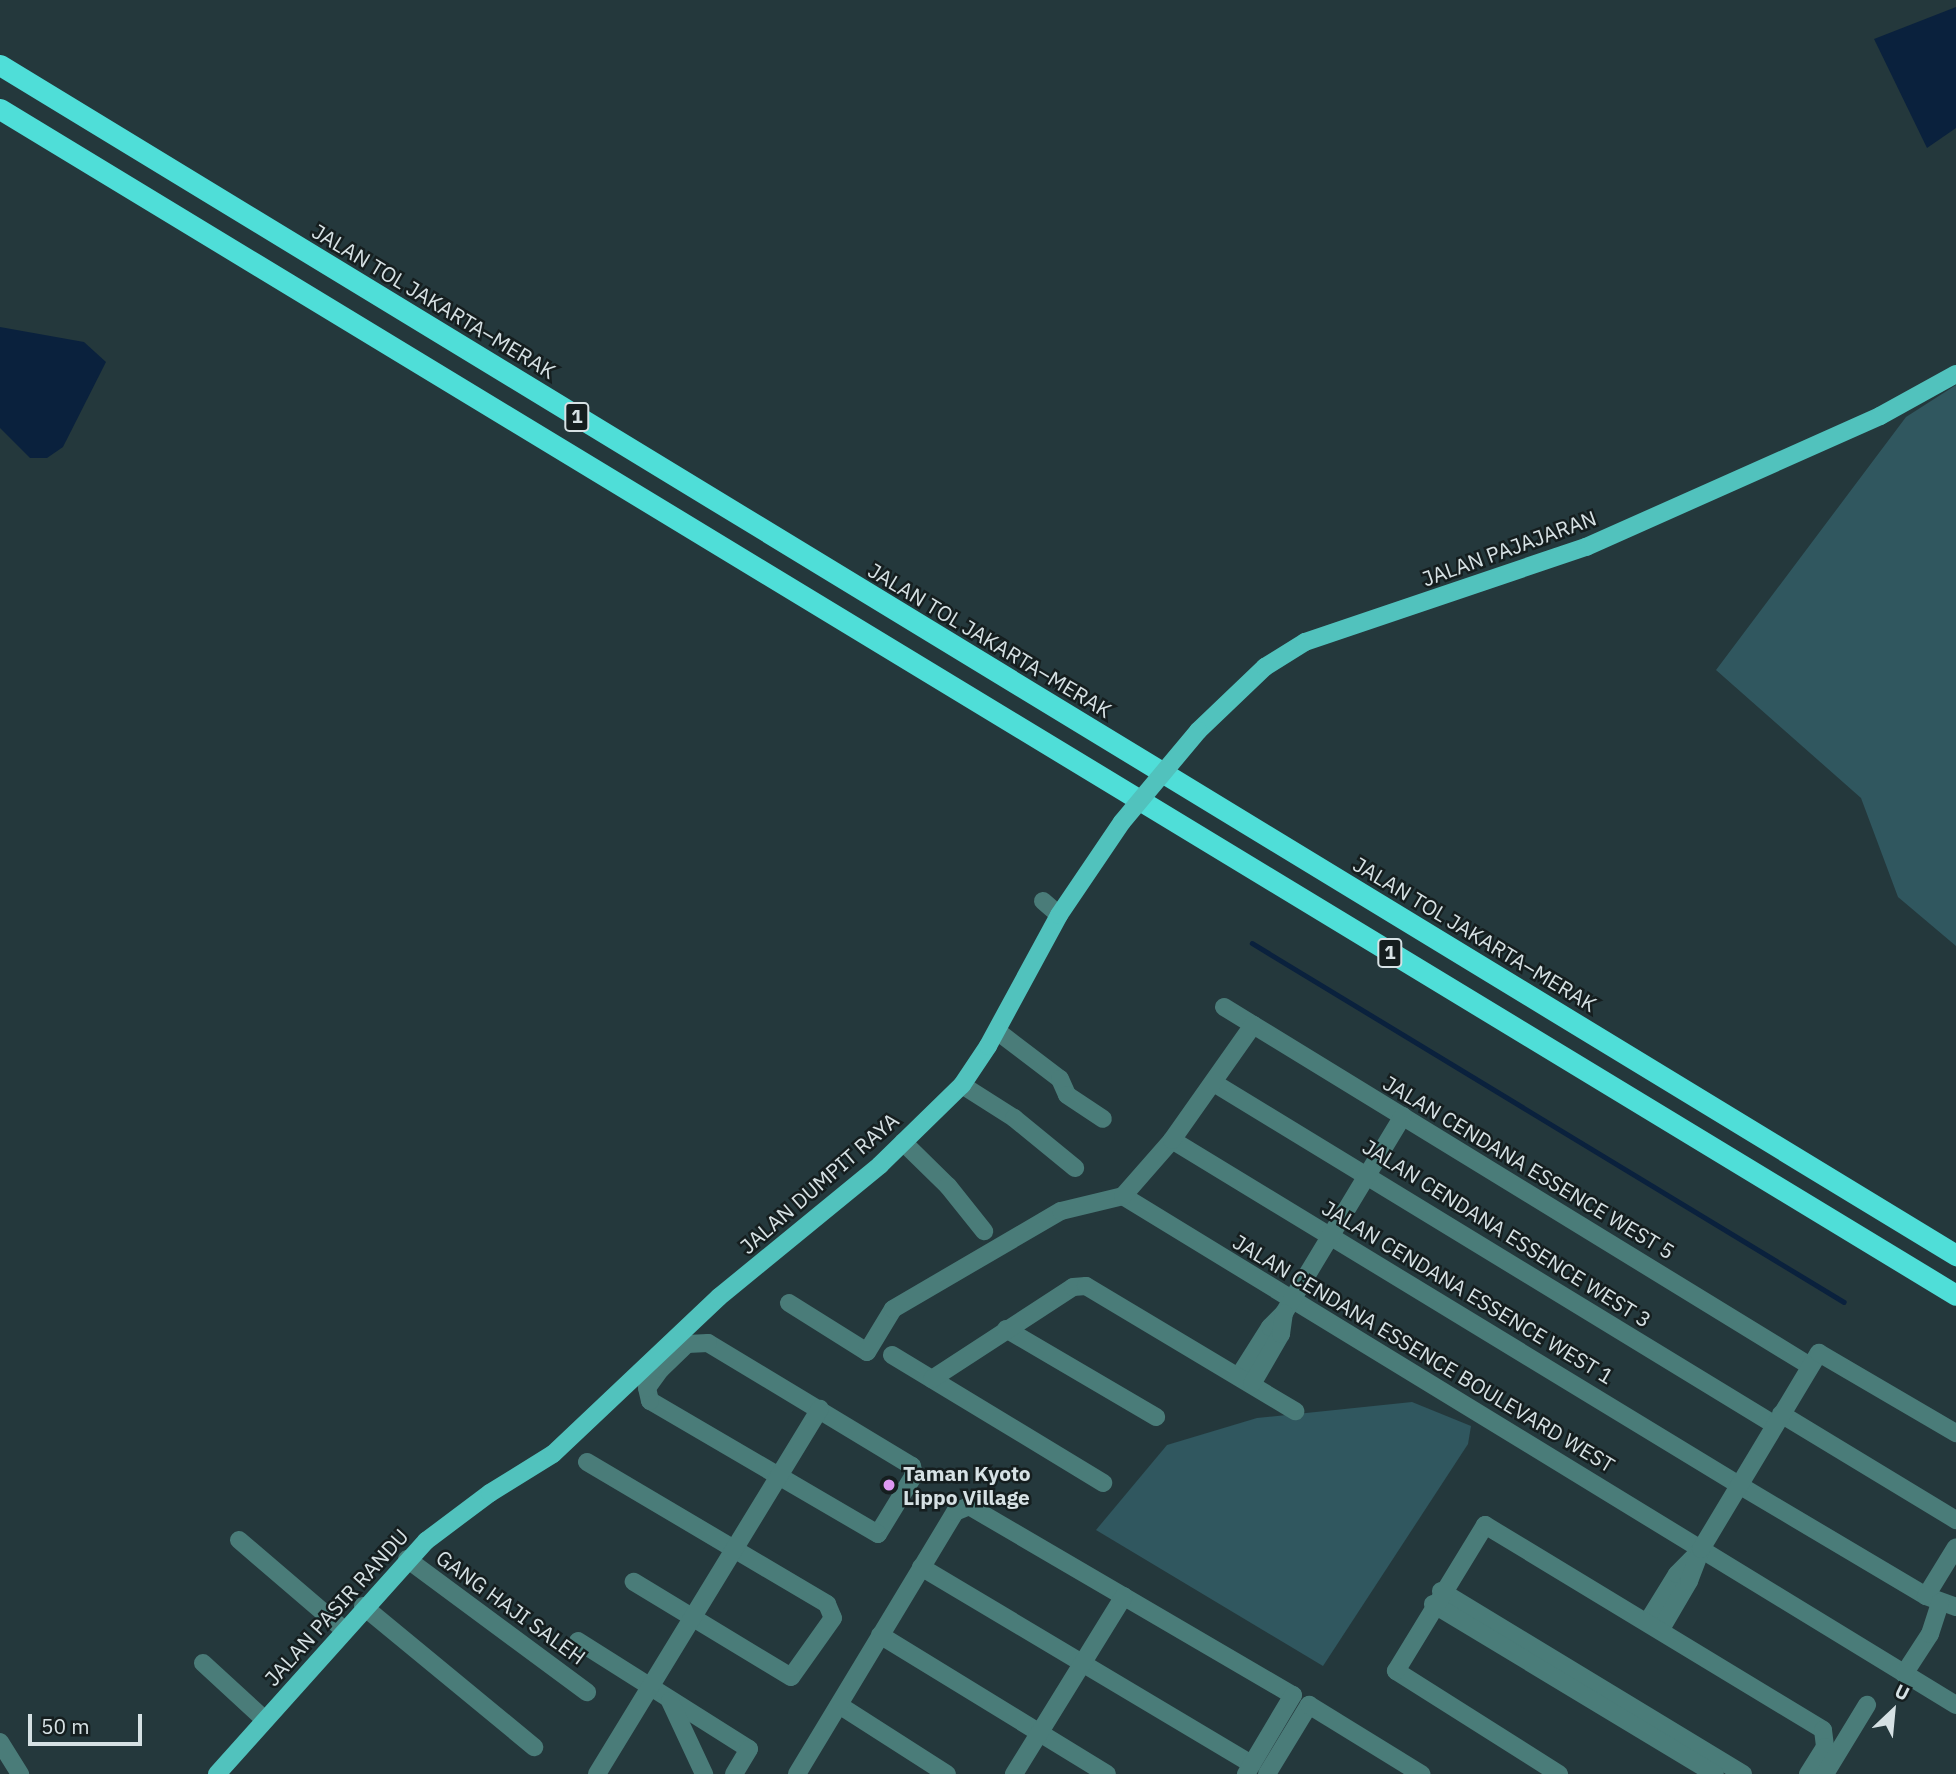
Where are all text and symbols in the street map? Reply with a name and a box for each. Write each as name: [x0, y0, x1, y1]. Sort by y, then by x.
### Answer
street label: JALAN TOL JAKARTA–MERAK: [308, 218, 560, 384]
road number: 1: [563, 402, 591, 432]
street label: JALAN PAJAJARAN: [1418, 505, 1600, 591]
street label: JALAN TOL JAKARTA–MERAK: [864, 557, 1116, 723]
street label: JALAN TOL JAKARTA–MERAK: [1349, 851, 1601, 1017]
road number: 1: [1376, 937, 1404, 968]
street label: JALAN CENDANA ESSENCE WEST 5: [1379, 1070, 1679, 1264]
street label: JALAN DUMPIT RAYA: [734, 1107, 904, 1259]
street label: JALAN CENDANA ESSENCE WEST 3: [1358, 1134, 1656, 1332]
street label: JALAN CENDANA ESSENCE WEST 1: [1318, 1195, 1618, 1389]
street label: JALAN CENDANA ESSENCE BOULEVARD WEST: [1229, 1229, 1619, 1477]
place label: Taman Kyoto Lippo Village: [903, 1460, 1031, 1510]
marker: Taman Kyoto Lippo Village: [881, 1477, 897, 1493]
street label: JALAN PASIR RANDU: [259, 1523, 413, 1691]
street label: GANG HAJI SALEH: [432, 1544, 590, 1670]
north arrow: [1858, 1676, 1928, 1746]
text: U: [1891, 1678, 1913, 1706]
scale bar: [32, 1700, 145, 1744]
text: 50 m: [41, 1712, 90, 1740]

